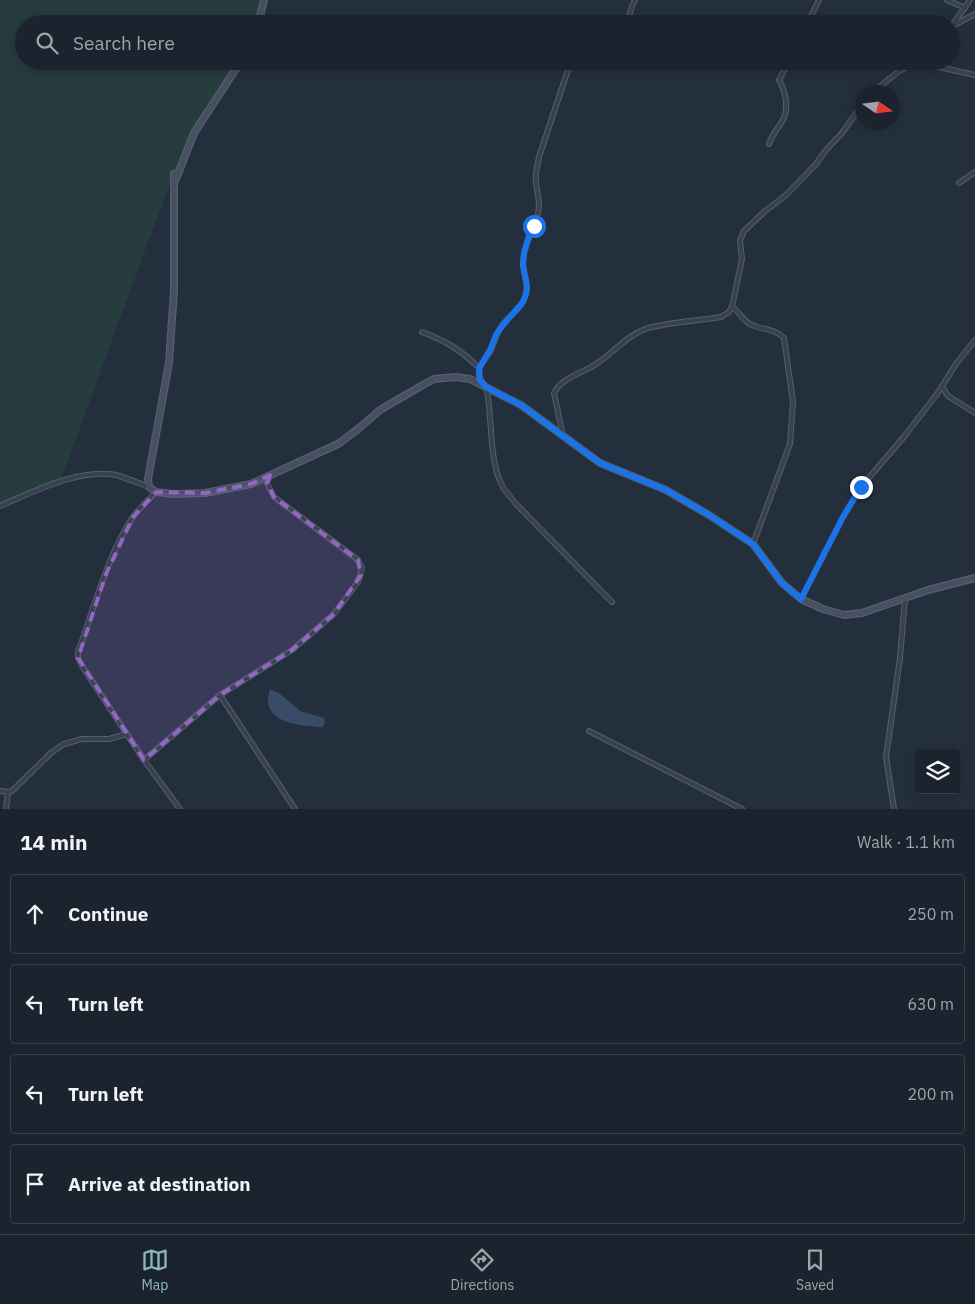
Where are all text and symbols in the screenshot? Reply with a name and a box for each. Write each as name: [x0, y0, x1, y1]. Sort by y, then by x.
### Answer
search box: [15, 15, 960, 70]
icon: search: [33, 29, 61, 57]
text: Search here: [73, 31, 175, 55]
north arrow: [855, 85, 900, 130]
route start: [523, 215, 546, 238]
route end: [850, 476, 873, 499]
map controls: [915, 749, 960, 794]
button: layers: [915, 749, 960, 794]
text: 14 min: [20, 828, 87, 856]
text: Walk · 1.1 km: [857, 832, 955, 852]
icon: ahead: [21, 900, 49, 928]
text: Continue: [68, 902, 148, 926]
text: 250 m: [907, 904, 954, 924]
icon: left: [21, 990, 49, 1018]
text: Turn left: [68, 992, 144, 1016]
text: 630 m: [907, 994, 954, 1014]
icon: left: [21, 1080, 49, 1108]
text: Turn left: [68, 1082, 144, 1106]
text: 200 m: [907, 1084, 954, 1104]
icon: arrive: [21, 1170, 49, 1198]
text: Arrive at destination: [68, 1172, 251, 1196]
tab: Map: [141, 1246, 169, 1294]
tab: Directions: [451, 1246, 514, 1294]
tab: Saved: [796, 1246, 834, 1294]

